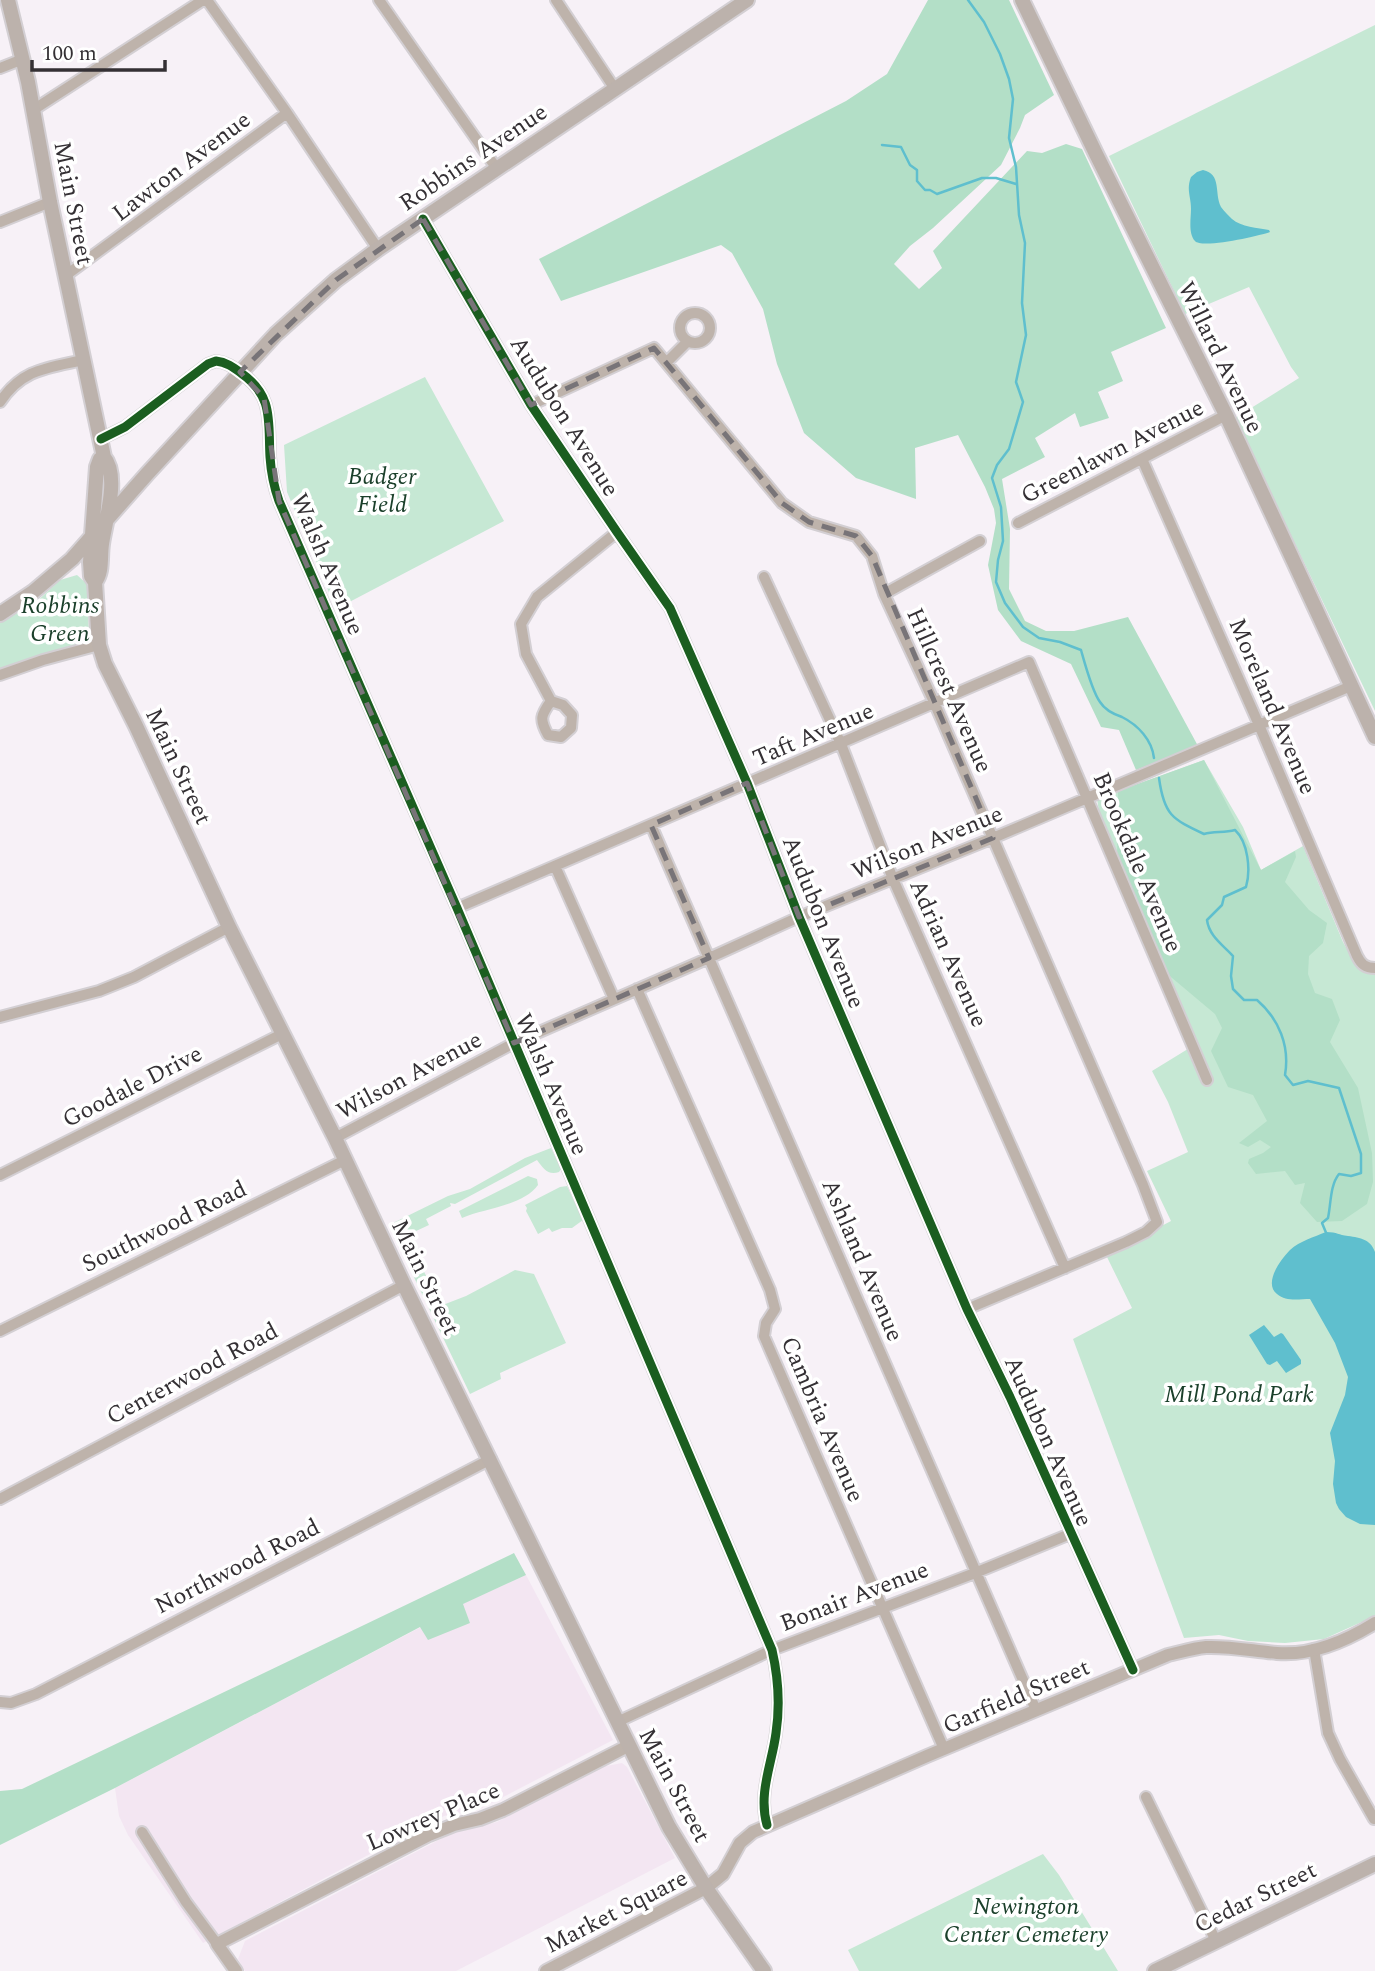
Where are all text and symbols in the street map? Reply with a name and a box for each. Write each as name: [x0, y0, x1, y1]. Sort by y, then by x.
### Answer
scale bar: [32, 28, 164, 72]
text: 100 m: [42, 38, 97, 70]
street label: Robbins Avenue: [392, 95, 555, 221]
street label: Lawton Avenue: [105, 103, 259, 231]
street label: Main Street: [43, 138, 103, 268]
street label: Willard Avenue: [1168, 275, 1272, 439]
street label: Audubon Avenue: [500, 329, 628, 504]
street label: Greenlawn Avenue: [1015, 390, 1210, 514]
park label: Badger Field: [348, 459, 417, 523]
street label: Walsh Avenue: [281, 488, 373, 641]
park label: Robbins Green: [21, 588, 100, 652]
street label: Hillcrest Avenue: [897, 602, 1002, 779]
street label: Moreland Avenue: [1219, 613, 1325, 800]
street label: Taft Avenue: [747, 693, 880, 777]
street label: Main Street: [135, 702, 221, 831]
street label: Brookdale Avenue: [1083, 766, 1191, 958]
street label: Wilson Avenue: [846, 796, 1008, 890]
street label: Audubon Avenue: [772, 831, 874, 1014]
street label: Adrian Avenue: [899, 874, 997, 1033]
street label: Walsh Avenue: [505, 1008, 597, 1161]
street label: Wilson Avenue: [330, 1022, 489, 1129]
street label: Goodale Drive: [56, 1036, 209, 1138]
street label: Southwood Road: [76, 1171, 253, 1282]
street label: Ashland Avenue: [812, 1174, 913, 1347]
street label: Main Street: [381, 1213, 469, 1342]
street label: Centerwood Road: [100, 1313, 285, 1434]
street label: Cambria Avenue: [771, 1331, 873, 1508]
street label: Audubon Avenue: [994, 1350, 1102, 1533]
park label: Mill Pond Park: [1164, 1377, 1314, 1413]
street label: Northwood Road: [148, 1510, 327, 1624]
street label: Bonair Avenue: [775, 1552, 934, 1642]
street label: Garfield Street: [937, 1650, 1096, 1744]
street label: Main Street: [629, 1722, 719, 1849]
street label: Lowrey Place: [361, 1773, 506, 1861]
street label: Cedar Street: [1188, 1853, 1323, 1943]
street label: Market Square: [539, 1860, 694, 1963]
park label: Newington Center Cemetery: [944, 1889, 1108, 1953]

